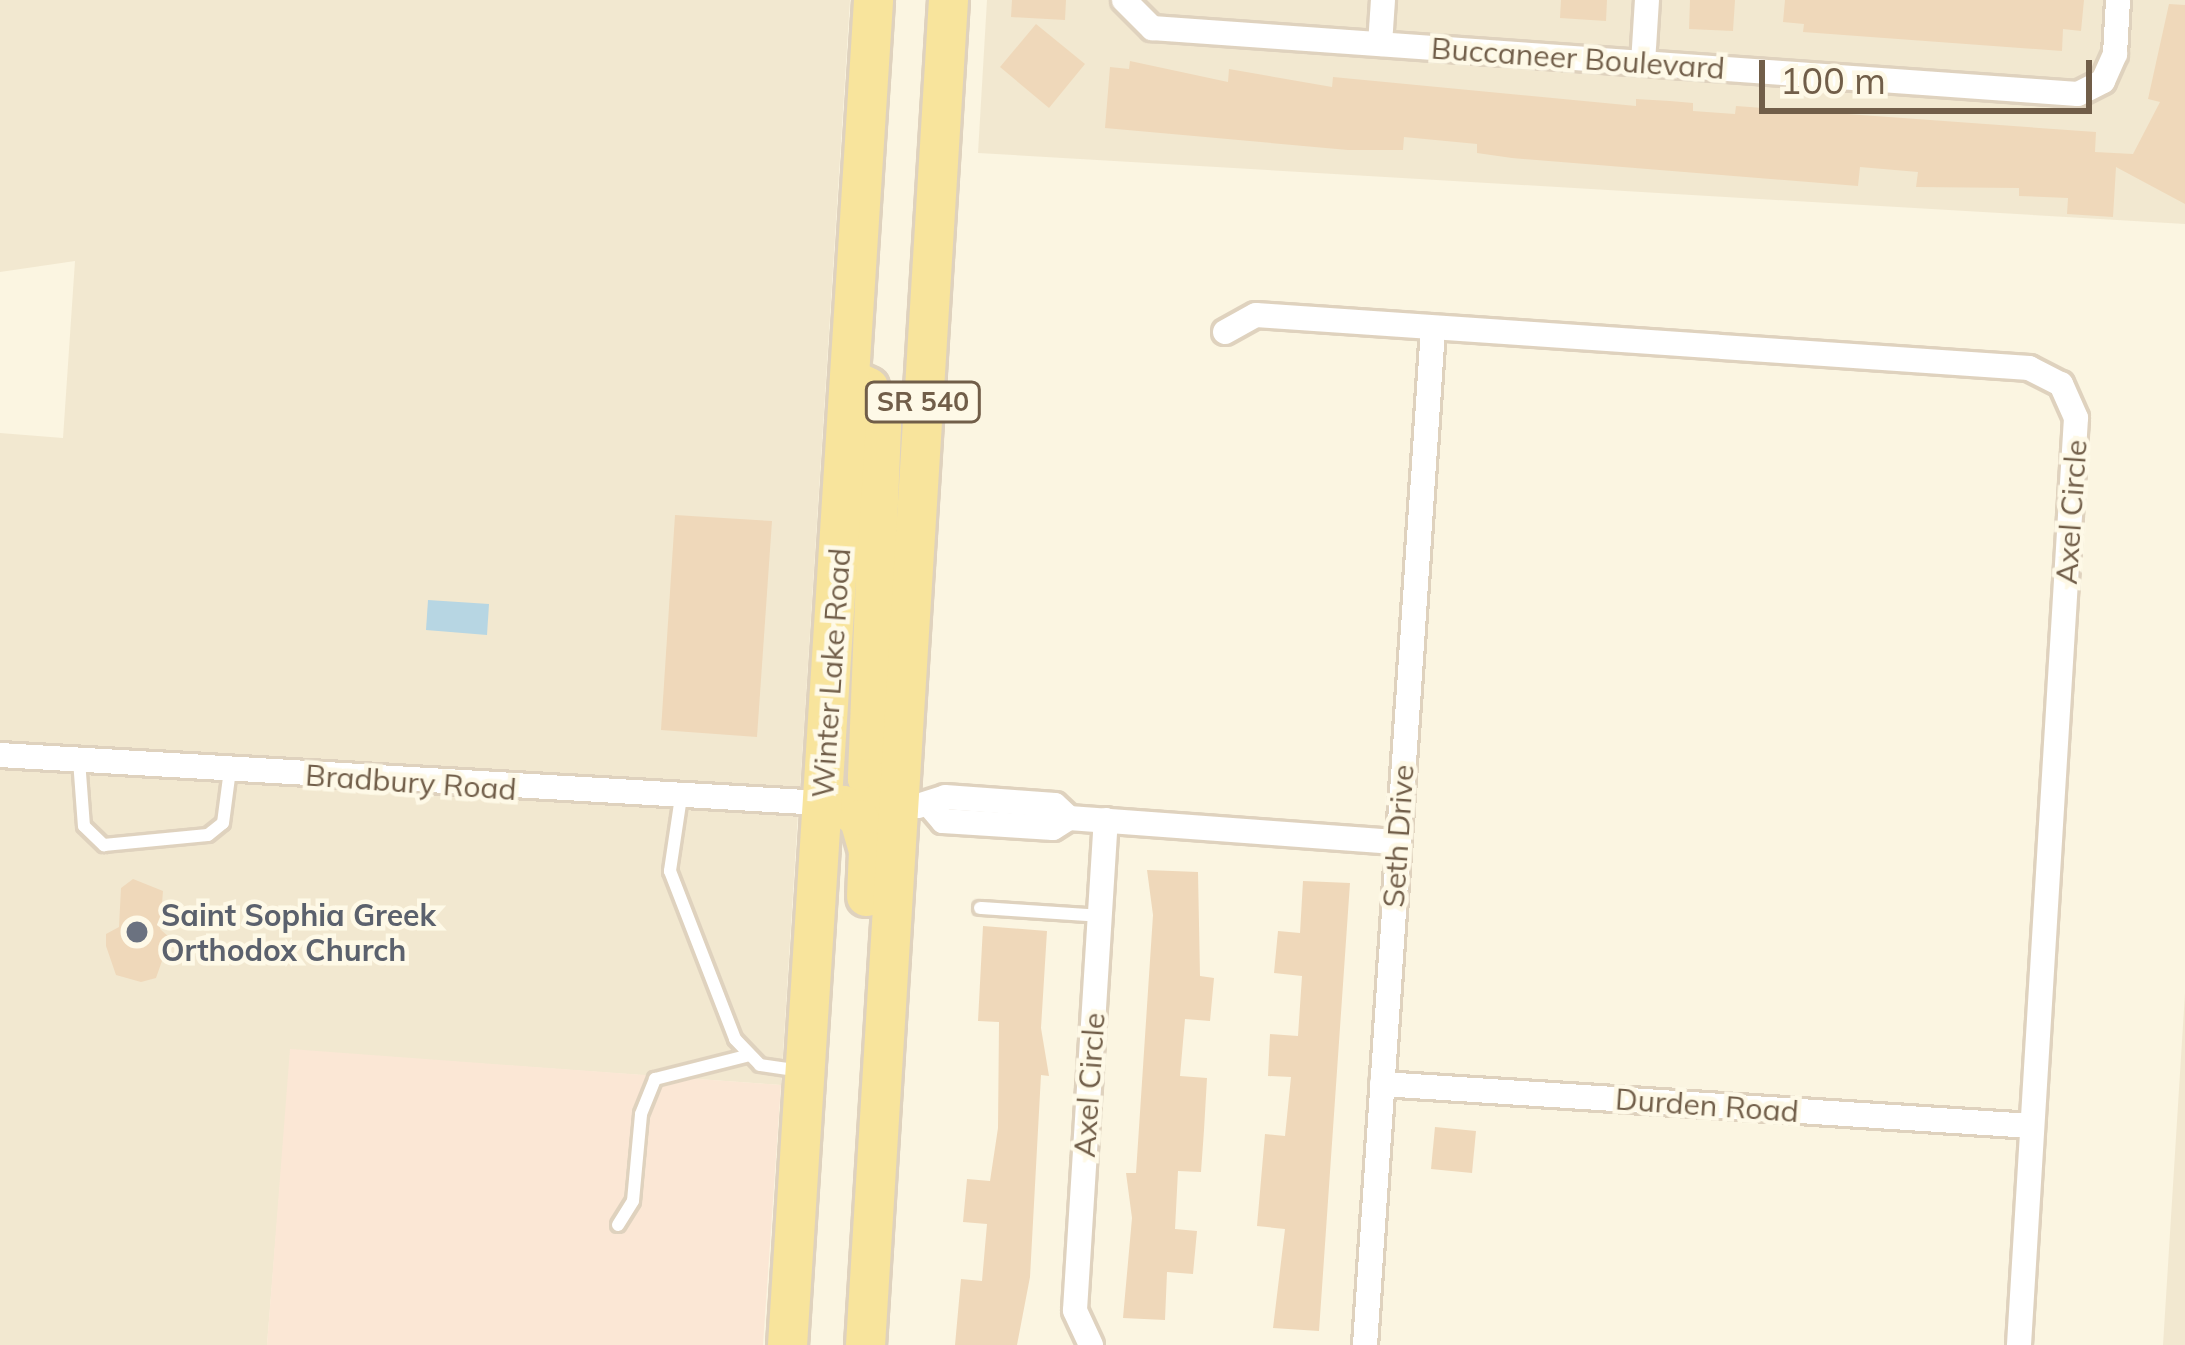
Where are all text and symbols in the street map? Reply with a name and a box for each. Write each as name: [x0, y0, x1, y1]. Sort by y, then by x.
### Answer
street label: Buccaneer Boulevard: [1430, 30, 1726, 86]
scale bar: [1765, 36, 2098, 110]
text: 100 m: [1780, 58, 1886, 103]
road number: SR 540: [863, 381, 983, 423]
street label: Axel Circle: [2048, 438, 2094, 586]
street label: Winter Lake Road: [804, 547, 858, 799]
street label: Bradbury Road: [304, 757, 518, 807]
street label: Seth Drive: [1375, 763, 1421, 909]
place label: Saint Sophia Greek Orthodox Church: [161, 897, 436, 968]
marker: Saint Sophia Greek Orthodox Church: [124, 919, 150, 945]
street label: Axel Circle: [1066, 1011, 1112, 1159]
street label: Durden Road: [1614, 1081, 1800, 1129]

